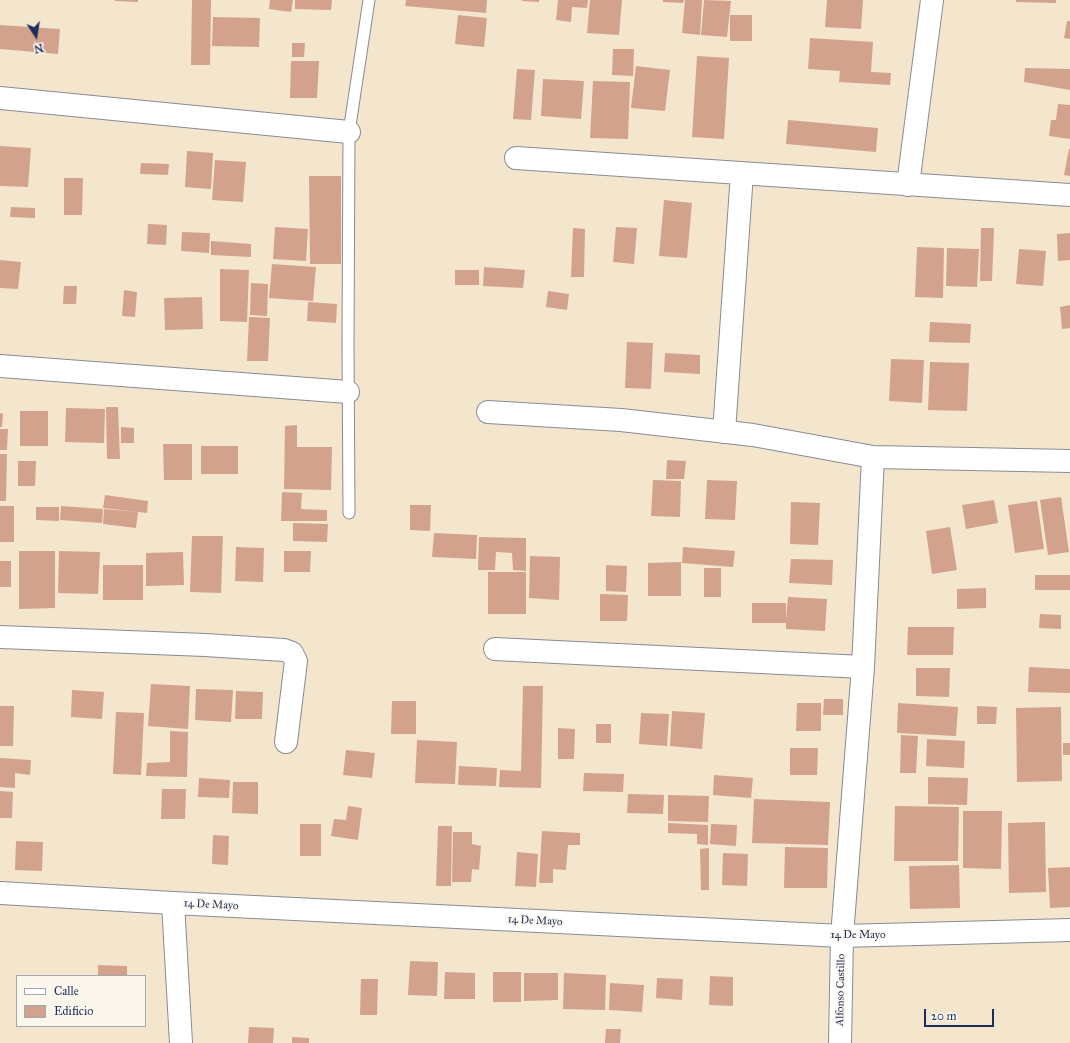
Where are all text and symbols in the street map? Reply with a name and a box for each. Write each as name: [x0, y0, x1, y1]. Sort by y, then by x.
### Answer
north arrow: [16, 16, 56, 56]
text: N: [33, 41, 45, 56]
street label: 14 De Mayo: [183, 897, 239, 913]
street label: 14 De Mayo: [507, 913, 563, 929]
street label: 14 De Mayo: [830, 928, 886, 942]
street label: Alfonso Castillo: [834, 954, 848, 1026]
legend: [16, 975, 146, 1027]
text: Calle: [54, 984, 79, 998]
scale bar: [926, 1001, 996, 1027]
text: Edificio: [54, 1004, 93, 1018]
text: 20 m: [931, 1009, 957, 1023]

